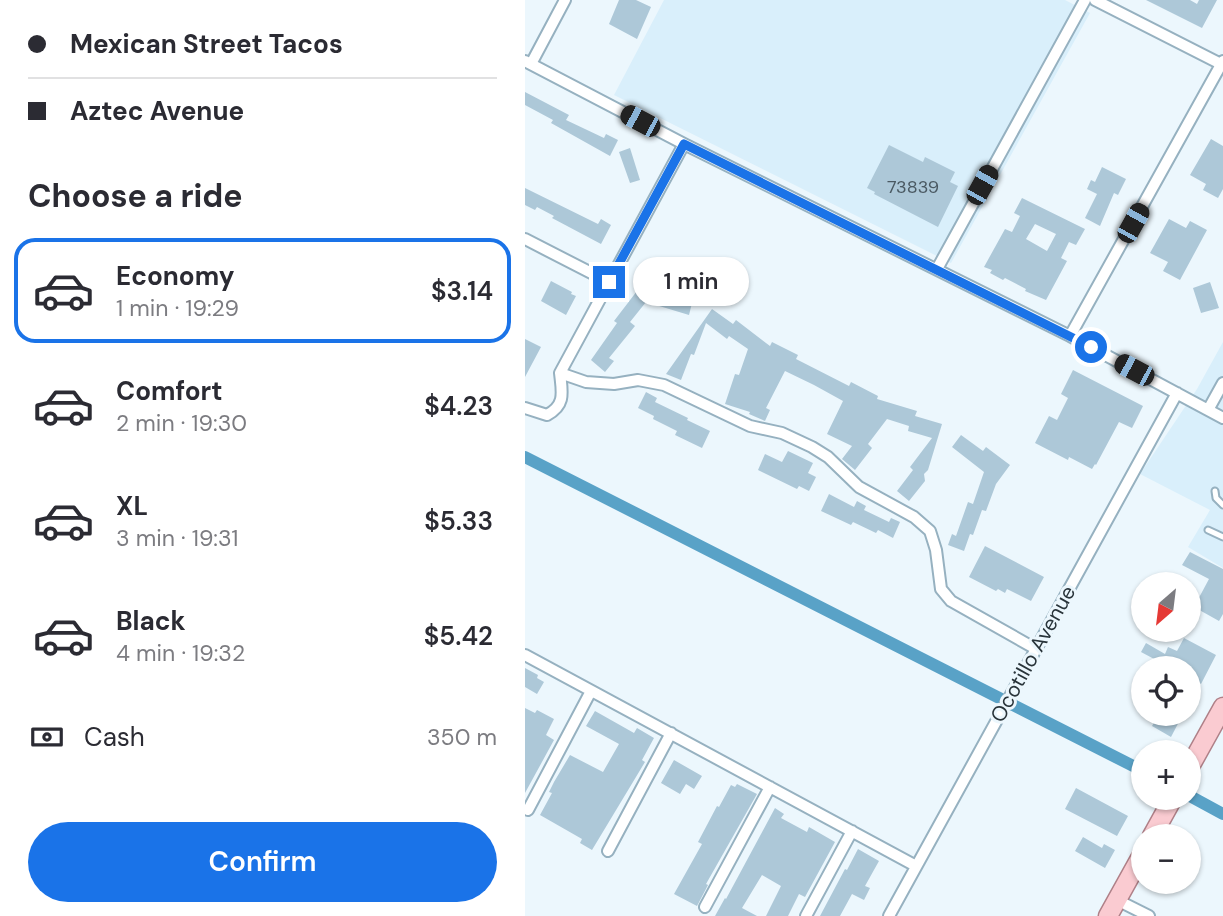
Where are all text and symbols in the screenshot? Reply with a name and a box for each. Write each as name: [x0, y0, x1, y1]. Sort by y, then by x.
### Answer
text: Mexican Street Tacos: [70, 27, 343, 61]
text: Aztec Avenue: [70, 94, 244, 128]
car: [617, 102, 664, 140]
car: [963, 162, 1002, 208]
text: Choose a ride: [28, 175, 243, 217]
house number: 73839: [887, 175, 939, 199]
car: [1114, 200, 1153, 246]
callout: 1 min: [633, 258, 749, 306]
icon: car: [32, 259, 95, 322]
text: Economy: [116, 259, 234, 293]
route end: [593, 266, 625, 298]
text: 1 min: [664, 266, 718, 296]
text: $3.14: [431, 274, 493, 308]
text: 1 min · 19:29: [116, 293, 239, 323]
route start: [1075, 331, 1107, 363]
car: [1111, 351, 1158, 389]
icon: car: [32, 374, 95, 437]
text: Comfort: [116, 374, 222, 408]
text: $4.23: [424, 389, 493, 423]
text: 2 min · 19:30: [116, 408, 247, 438]
icon: car: [32, 489, 95, 552]
text: XL: [116, 489, 148, 523]
text: $5.33: [424, 504, 493, 538]
text: 3 min · 19:31: [116, 523, 238, 553]
north arrow: [1131, 572, 1201, 642]
map controls: [1131, 572, 1201, 894]
street label: Ocotillo Avenue: [984, 581, 1082, 727]
icon: car: [32, 604, 95, 667]
text: Black: [116, 604, 186, 638]
text: $5.42: [424, 619, 493, 653]
text: 4 min · 19:32: [116, 638, 245, 668]
button: locate: [1131, 656, 1201, 726]
icon: cash: [28, 718, 66, 756]
text: Cash: [84, 720, 145, 754]
text: 350 m: [427, 722, 497, 752]
button: +: [1131, 740, 1201, 810]
button: Confirm: [28, 822, 497, 902]
button: −: [1131, 824, 1201, 894]

